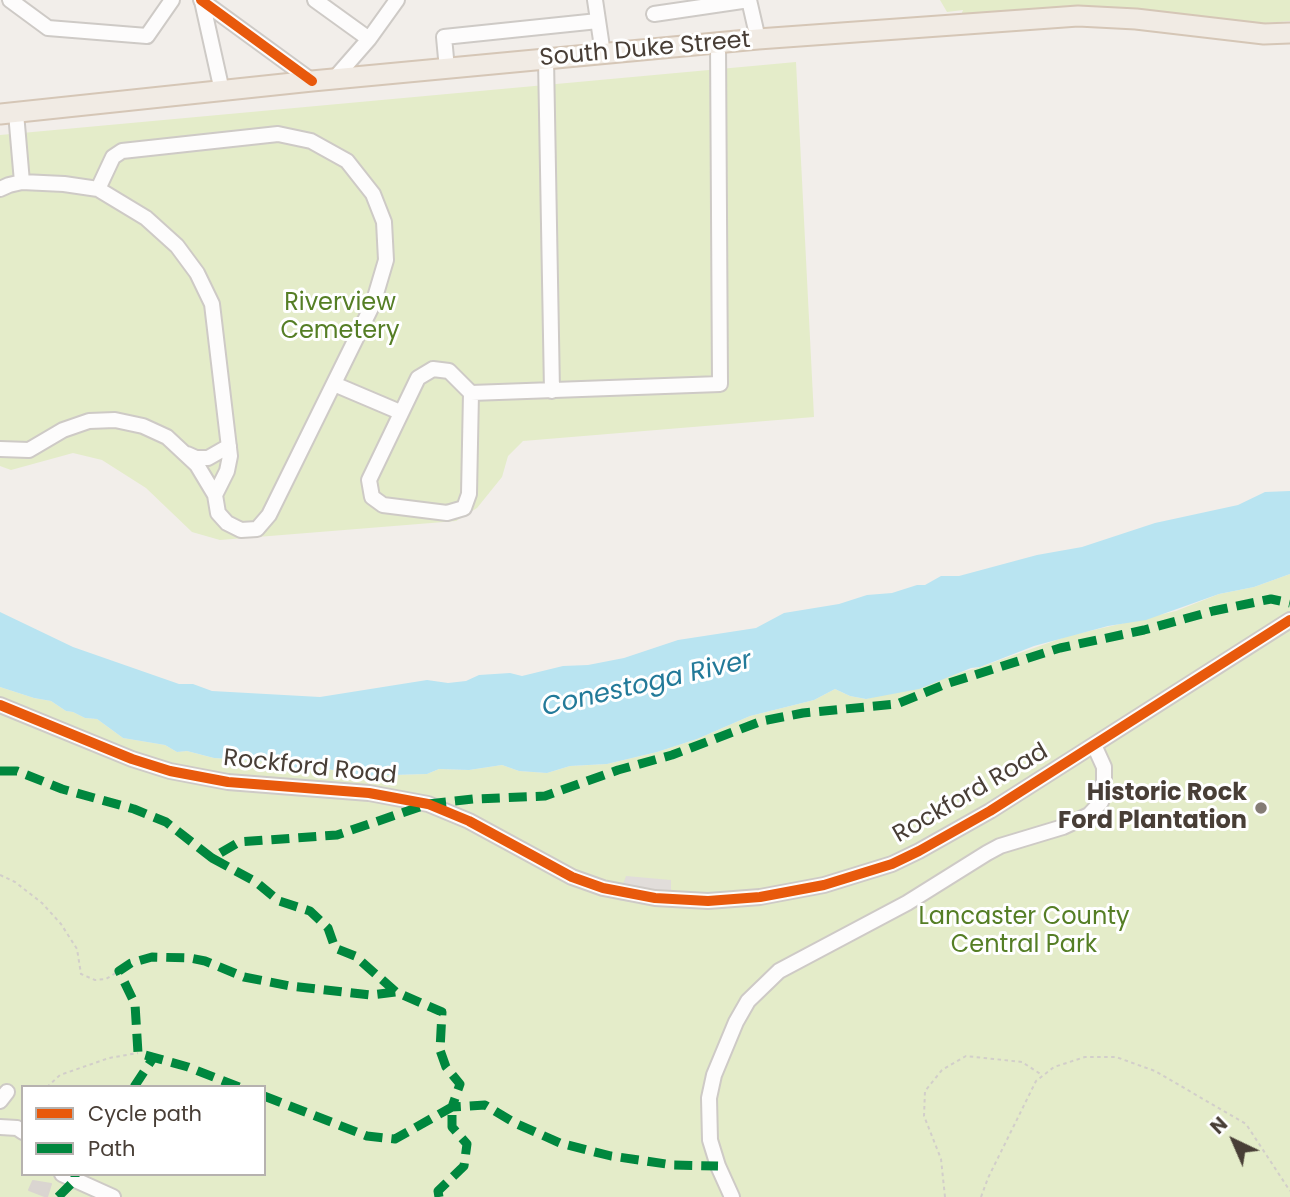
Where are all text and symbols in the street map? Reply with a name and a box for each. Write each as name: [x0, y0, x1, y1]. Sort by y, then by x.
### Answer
street label: South Duke Street: [538, 26, 752, 74]
park label: Riverview Cemetery: [280, 290, 400, 346]
water label: Conestoga River: [539, 646, 755, 724]
street label: Rockford Road: [888, 738, 1054, 850]
street label: Rockford Road: [222, 745, 398, 791]
place label: Historic Rock Ford Plantation: [1058, 780, 1247, 836]
marker: Historic Rock Ford Plantation: [1253, 800, 1269, 816]
park label: Lancaster County Central Park: [918, 904, 1130, 960]
legend: [21, 1085, 266, 1176]
text: Cycle path: [88, 1099, 202, 1128]
north arrow: [1199, 1106, 1269, 1176]
text: N: [1205, 1111, 1234, 1140]
text: Path: [88, 1134, 135, 1163]

